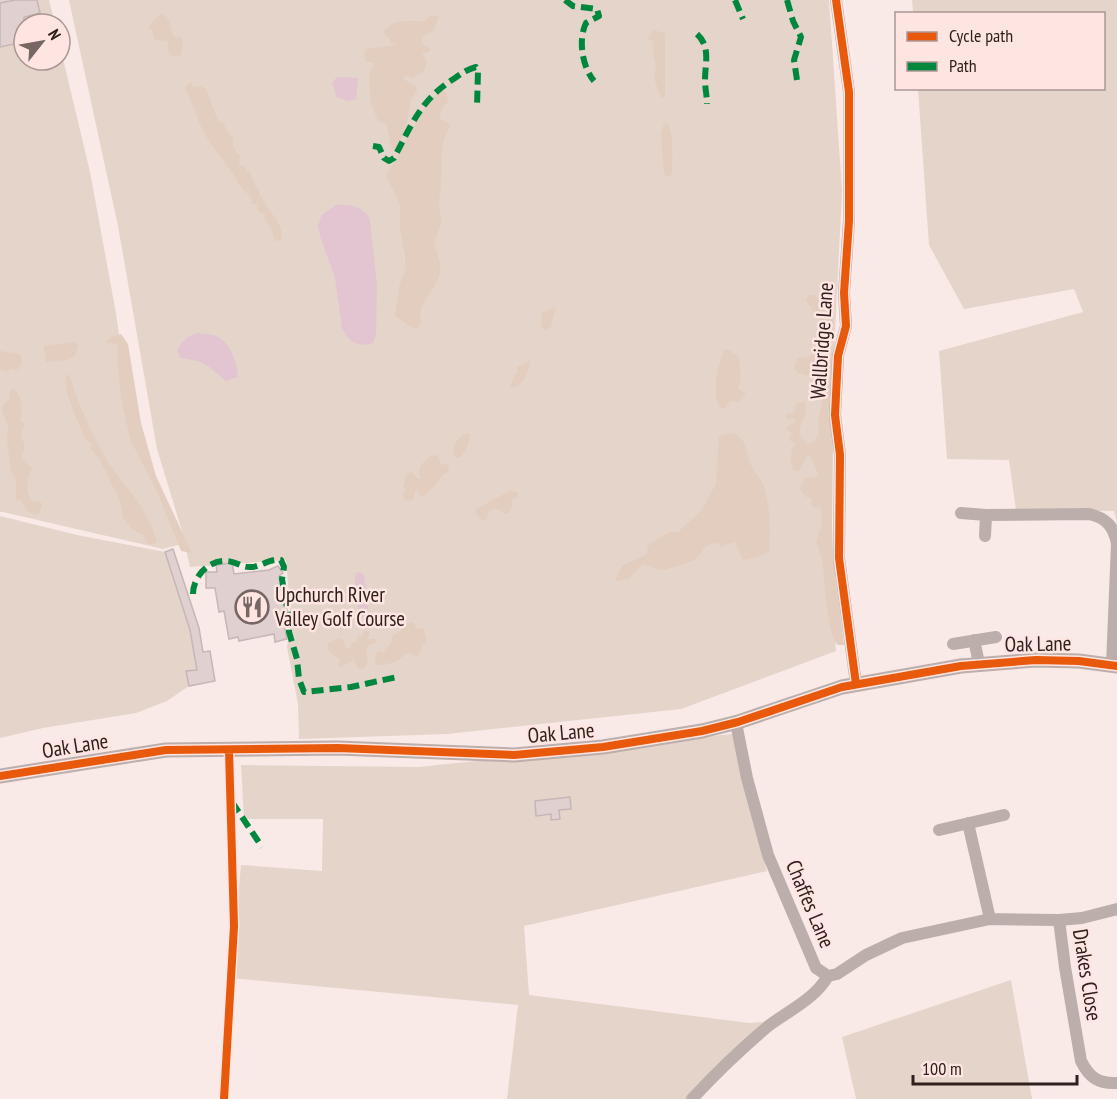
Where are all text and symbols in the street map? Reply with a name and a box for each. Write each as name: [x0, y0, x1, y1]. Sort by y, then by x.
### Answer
north arrow: [12, 12, 72, 72]
legend: [895, 12, 1105, 90]
text: Cycle path: [949, 24, 1013, 47]
text: N: [44, 25, 66, 43]
text: Path: [949, 54, 977, 77]
street label: Wallbridge Lane: [804, 282, 839, 400]
place label: Upchurch River Valley Golf Course: [274, 581, 405, 632]
restaurant icon: Upchurch River Valley Golf Course: [234, 589, 270, 625]
street label: Oak Lane: [1004, 629, 1072, 658]
street label: Oak Lane: [527, 716, 595, 749]
street label: Oak Lane: [40, 727, 110, 764]
street label: Chaffes Lane: [780, 856, 841, 952]
street label: Drakes Close: [1067, 927, 1108, 1023]
scale bar: [913, 1048, 1076, 1086]
text: 100 m: [922, 1057, 962, 1080]

